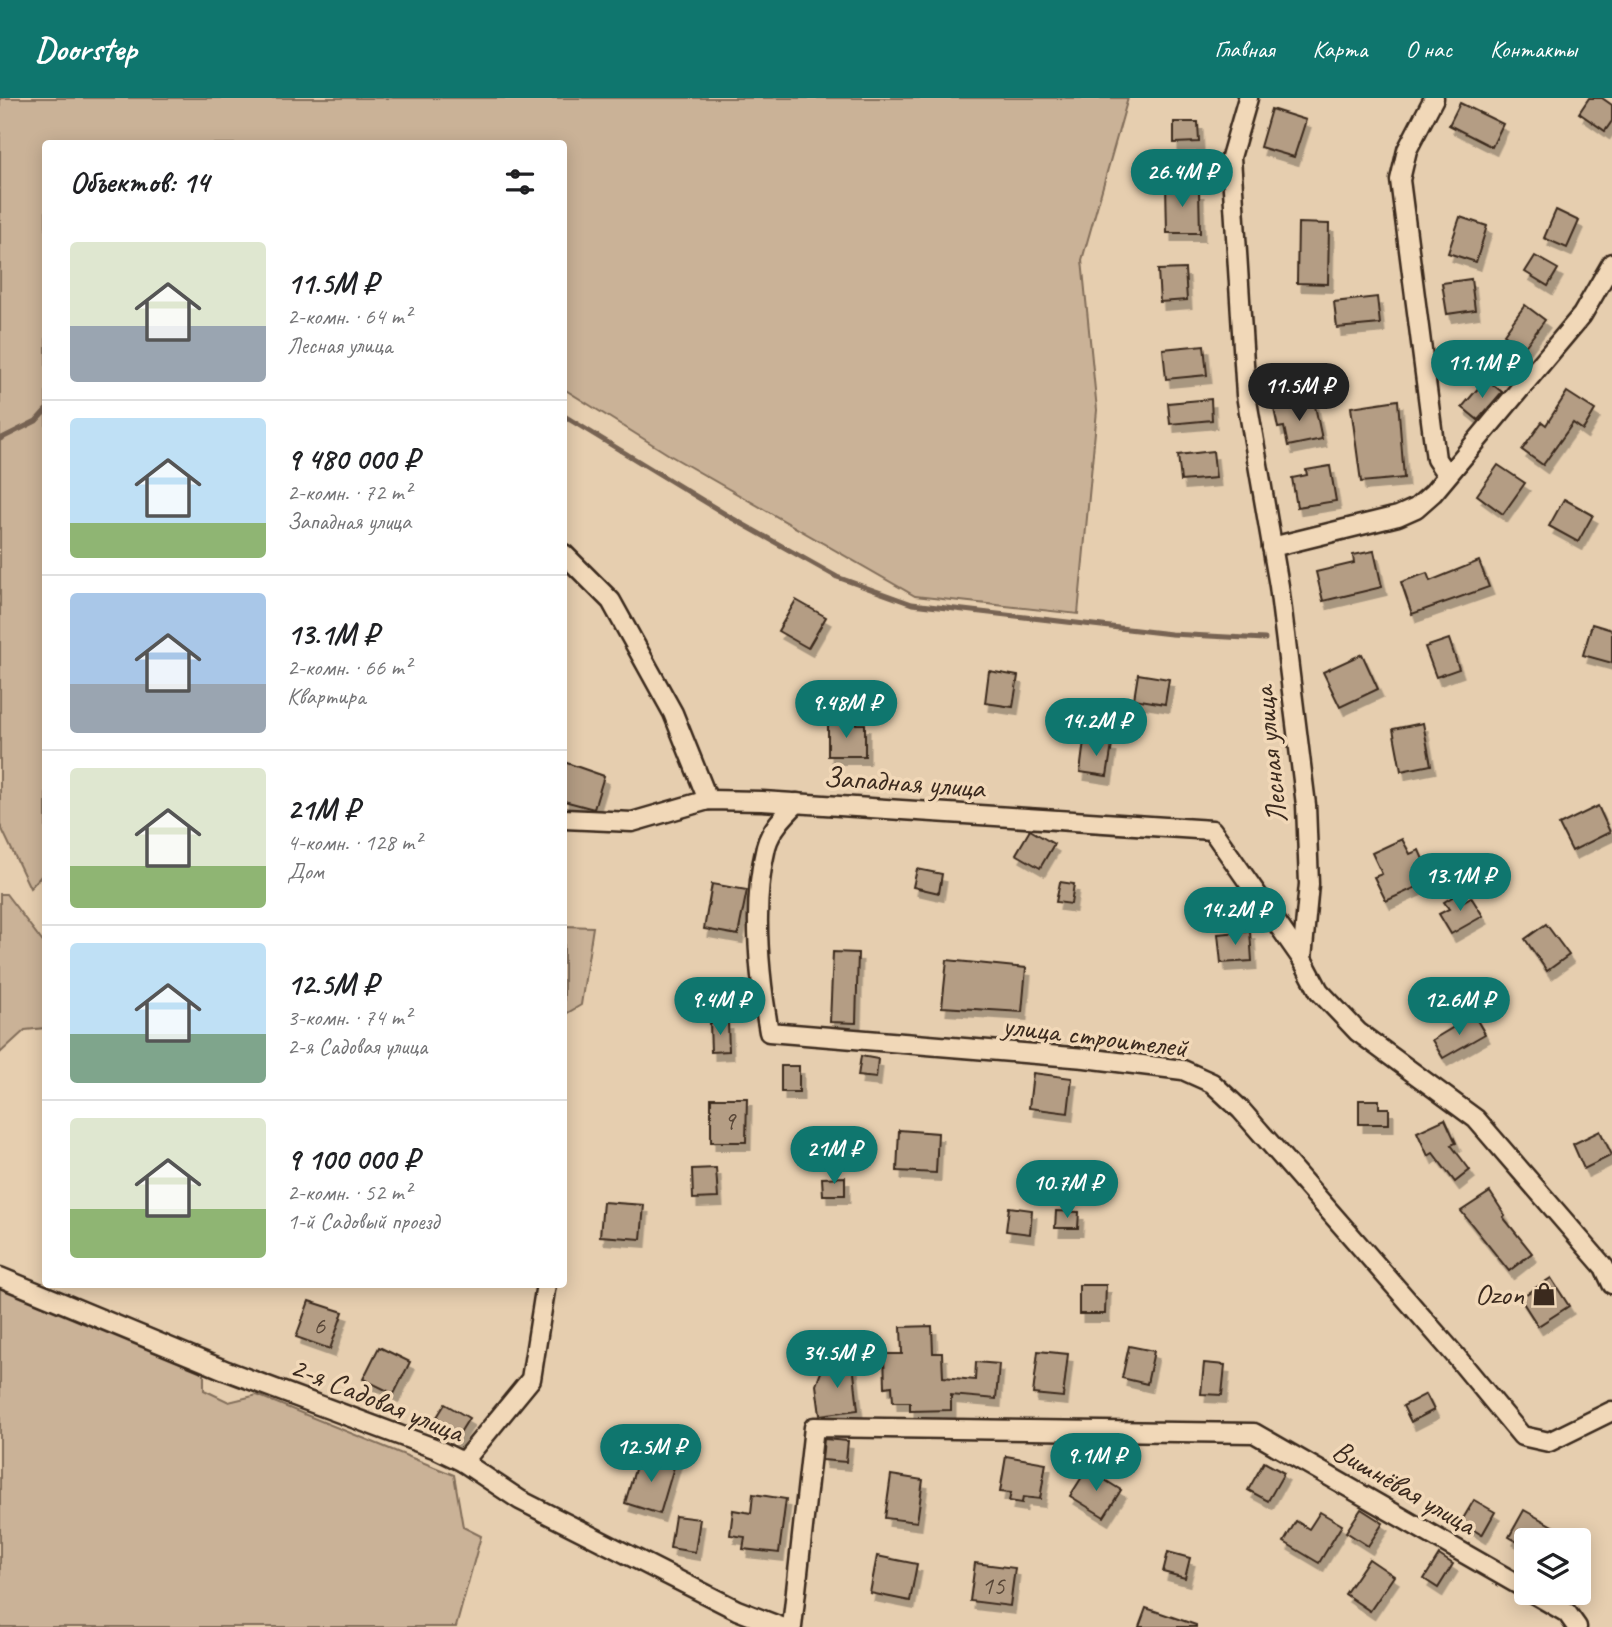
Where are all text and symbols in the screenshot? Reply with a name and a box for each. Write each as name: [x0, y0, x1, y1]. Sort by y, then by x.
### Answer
text: Doorstep: [35, 28, 136, 70]
text: Главная: [1214, 34, 1275, 64]
text: Карта: [1313, 34, 1367, 64]
text: О нас: [1405, 34, 1452, 64]
text: Контакты: [1490, 34, 1577, 64]
pin: 26.4M ₽: [1117, 150, 1247, 209]
text: 26.4M ₽: [1147, 157, 1217, 186]
text: Объектов: 14: [70, 163, 209, 201]
icon: filters: [501, 163, 539, 201]
text: 11.5M ₽: [287, 264, 378, 302]
icon: home: [126, 270, 210, 354]
text: 2-комн. · 64 m²: [287, 302, 411, 331]
text: Лесная улица: [287, 331, 392, 360]
pin: 11.1M ₽: [1417, 341, 1547, 400]
text: 11.1M ₽: [1447, 348, 1517, 377]
pin: 11.5M ₽: [1234, 364, 1364, 423]
text: 11.5M ₽: [1264, 371, 1334, 400]
text: 9 480 000 ₽: [287, 440, 418, 478]
icon: home: [126, 446, 210, 530]
text: 2-комн. · 72 m²: [287, 478, 411, 507]
text: Западная улица: [287, 507, 411, 536]
text: 13.1M ₽: [287, 615, 378, 653]
icon: home: [126, 621, 210, 705]
text: 2-комн. · 66 m²: [287, 653, 411, 682]
pin: 9.48M ₽: [781, 680, 911, 740]
text: Квартира: [287, 682, 365, 711]
street label: Лесная улица: [1244, 682, 1296, 825]
text: 9.48M ₽: [811, 688, 881, 717]
pin: 14.2M ₽: [1031, 698, 1161, 758]
text: 14.2M ₽: [1061, 706, 1131, 735]
street label: Западная улица: [822, 757, 988, 807]
text: 21M ₽: [287, 790, 359, 828]
icon: home: [126, 796, 210, 880]
text: 4-комн. · 128 m²: [287, 828, 421, 857]
pin: 13.1M ₽: [1395, 854, 1525, 913]
text: Дом: [287, 857, 324, 886]
text: 13.1M ₽: [1425, 861, 1495, 890]
pin: 14.2M ₽: [1170, 888, 1300, 947]
text: 14.2M ₽: [1200, 895, 1270, 924]
text: 12.5M ₽: [287, 965, 378, 1003]
icon: home: [126, 971, 210, 1055]
pin: 9.4M ₽: [663, 978, 777, 1037]
pin: 12.6M ₽: [1394, 978, 1524, 1037]
text: 9.4M ₽: [690, 985, 750, 1014]
text: 12.6M ₽: [1424, 985, 1494, 1014]
text: 3-комн. · 74 m²: [287, 1003, 411, 1032]
street label: улица строителей: [999, 1006, 1191, 1066]
text: 2-я Садовая улица: [287, 1032, 427, 1061]
house number: 9: [723, 1104, 737, 1137]
pin: 21M ₽: [785, 1126, 883, 1186]
text: 21M ₽: [807, 1134, 861, 1163]
text: 9 100 000 ₽: [287, 1140, 418, 1178]
icon: home: [126, 1146, 210, 1230]
pin: 10.7M ₽: [1002, 1160, 1132, 1220]
text: 10.7M ₽: [1032, 1168, 1102, 1197]
text: 2-комн. · 52 m²: [287, 1178, 411, 1207]
text: 1-й Садовый проезд: [287, 1207, 439, 1236]
place label: Ozon: [1475, 1275, 1524, 1313]
shop icon: Ozon: [1530, 1280, 1558, 1308]
house number: 6: [313, 1309, 326, 1342]
pin: 34.5M ₽: [772, 1330, 902, 1390]
text: 34.5M ₽: [802, 1338, 872, 1367]
street label: 2-я Садовая улица: [285, 1347, 471, 1452]
pin: 12.5M ₽: [586, 1424, 716, 1484]
street label: Вишнёвая улица: [1326, 1431, 1484, 1544]
text: 12.5M ₽: [616, 1432, 686, 1461]
pin: 9.1M ₽: [1039, 1434, 1153, 1493]
text: 9.1M ₽: [1066, 1441, 1126, 1470]
map controls: [1514, 1528, 1591, 1605]
button: layers: [1514, 1528, 1591, 1605]
house number: 15: [981, 1569, 1006, 1602]

